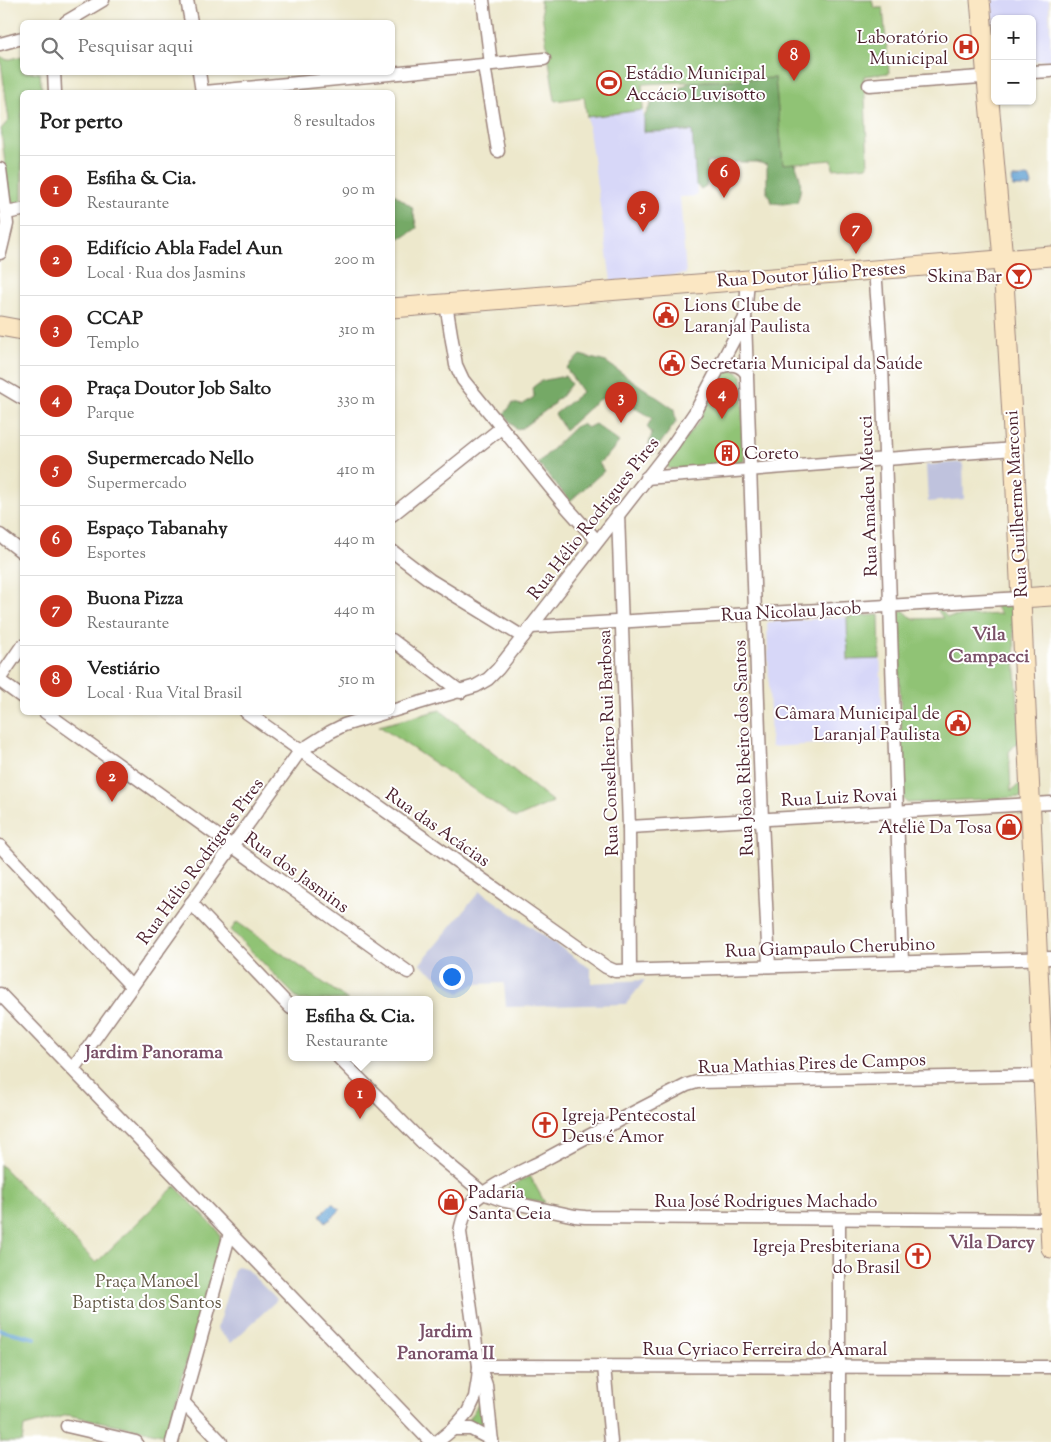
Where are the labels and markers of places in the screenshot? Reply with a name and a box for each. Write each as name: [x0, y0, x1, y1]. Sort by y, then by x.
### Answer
place label: Laboratório Municipal: [857, 26, 948, 73]
hospital icon: Laboratório Municipal: [953, 34, 979, 60]
pin: 8: [778, 40, 810, 81]
place label: Estádio Municipal Accácio Luvisotto: [626, 62, 766, 109]
sports icon: Estádio Municipal Accácio Luvisotto: [596, 70, 622, 96]
pin: 6: [708, 157, 740, 198]
pin: 5: [627, 191, 659, 232]
pin: 7: [840, 213, 872, 254]
bar icon: Skina Bar: [1006, 263, 1032, 289]
place label: Skina Bar: [927, 265, 1002, 291]
place label: Lions Clube de Laranjal Paulista: [684, 294, 810, 341]
public building icon: Lions Clube de Laranjal Paulista: [653, 302, 679, 328]
public building icon: Secretaria Municipal da Saúde: [659, 350, 685, 376]
place label: Secretaria Municipal da Saúde: [690, 352, 923, 378]
pin: 4: [706, 378, 738, 419]
pin: 3: [605, 382, 637, 423]
building icon: Coreto: [714, 440, 740, 466]
place label: Coreto: [744, 442, 799, 468]
place label: Câmara Municipal de Laranjal Paulista: [775, 702, 940, 749]
public building icon: Câmara Municipal de Laranjal Paulista: [945, 710, 971, 736]
pin: 2: [96, 761, 128, 802]
shop icon: Ateliê Da Tosa: [996, 814, 1022, 840]
place label: Ateliê Da Tosa: [878, 816, 992, 842]
pin: 1: [344, 1078, 376, 1119]
place label: Igreja Pentecostal Deus é Amor: [562, 1104, 696, 1151]
church icon: Igreja Pentecostal Deus é Amor: [532, 1112, 558, 1138]
place label: Padaria Santa Ceia: [468, 1181, 552, 1228]
shop icon: Padaria Santa Ceia: [438, 1189, 464, 1215]
place label: Igreja Presbiteriana do Brasil: [753, 1235, 900, 1282]
church icon: Igreja Presbiteriana do Brasil: [905, 1243, 931, 1269]

